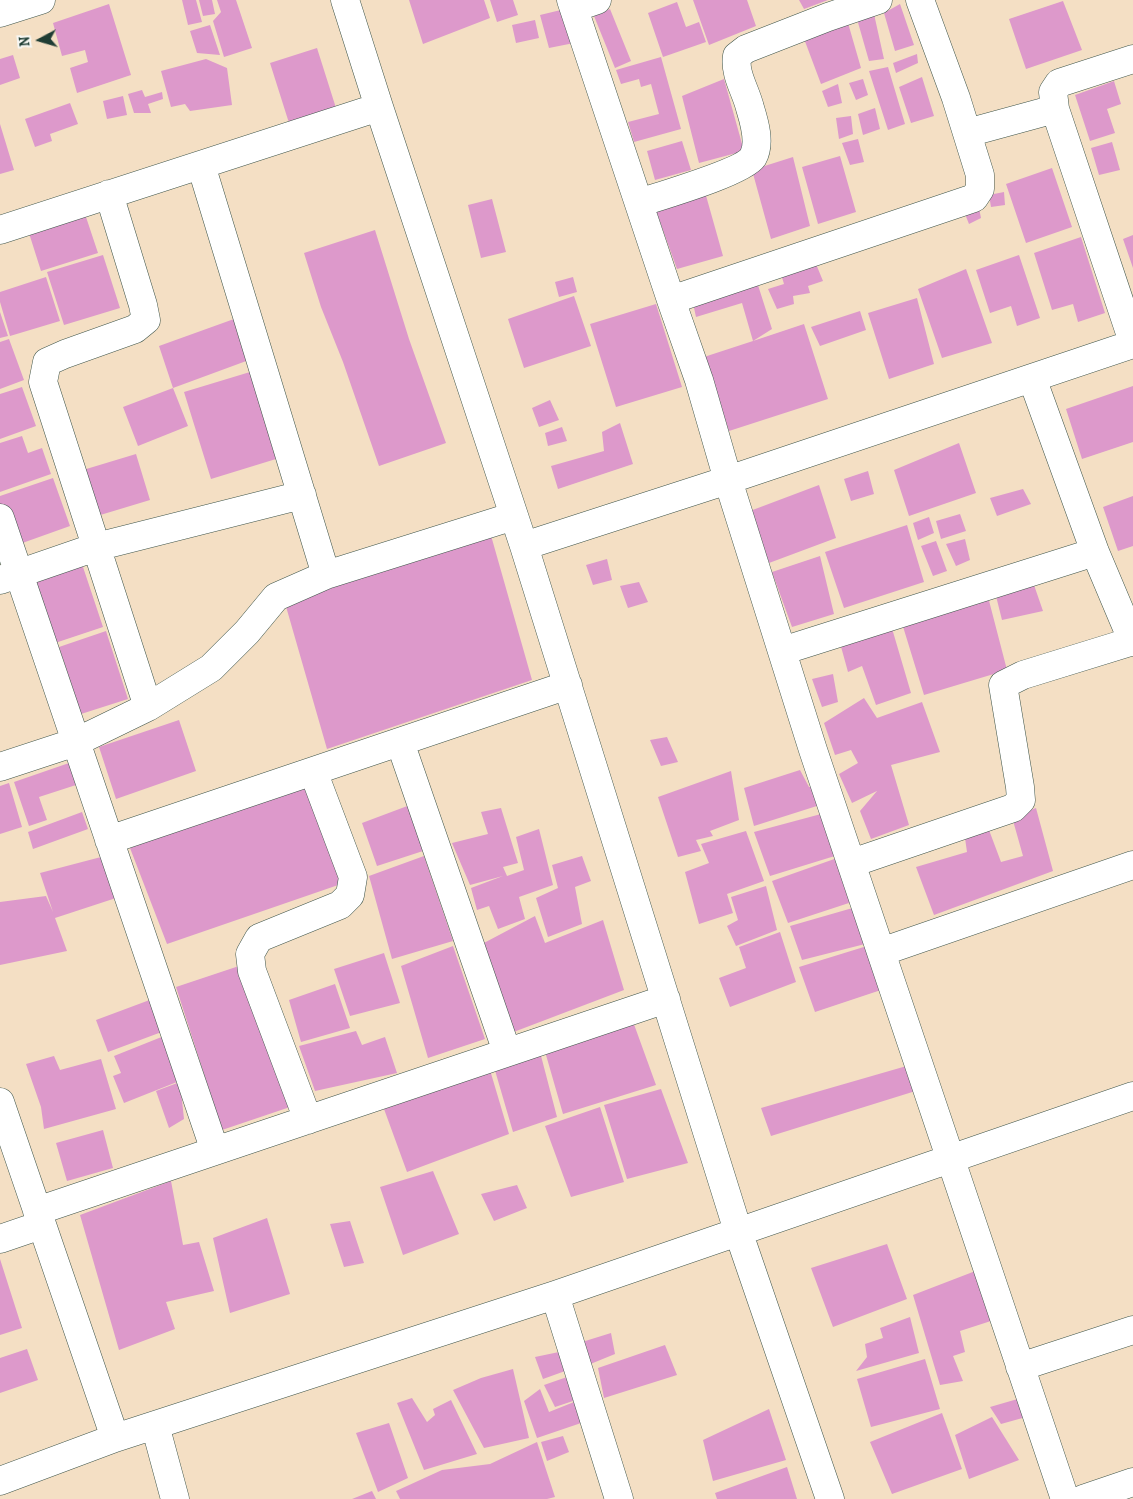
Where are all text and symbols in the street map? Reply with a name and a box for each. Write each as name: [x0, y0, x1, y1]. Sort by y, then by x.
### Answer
north arrow: [15, 15, 65, 65]
text: N: [15, 36, 35, 48]

